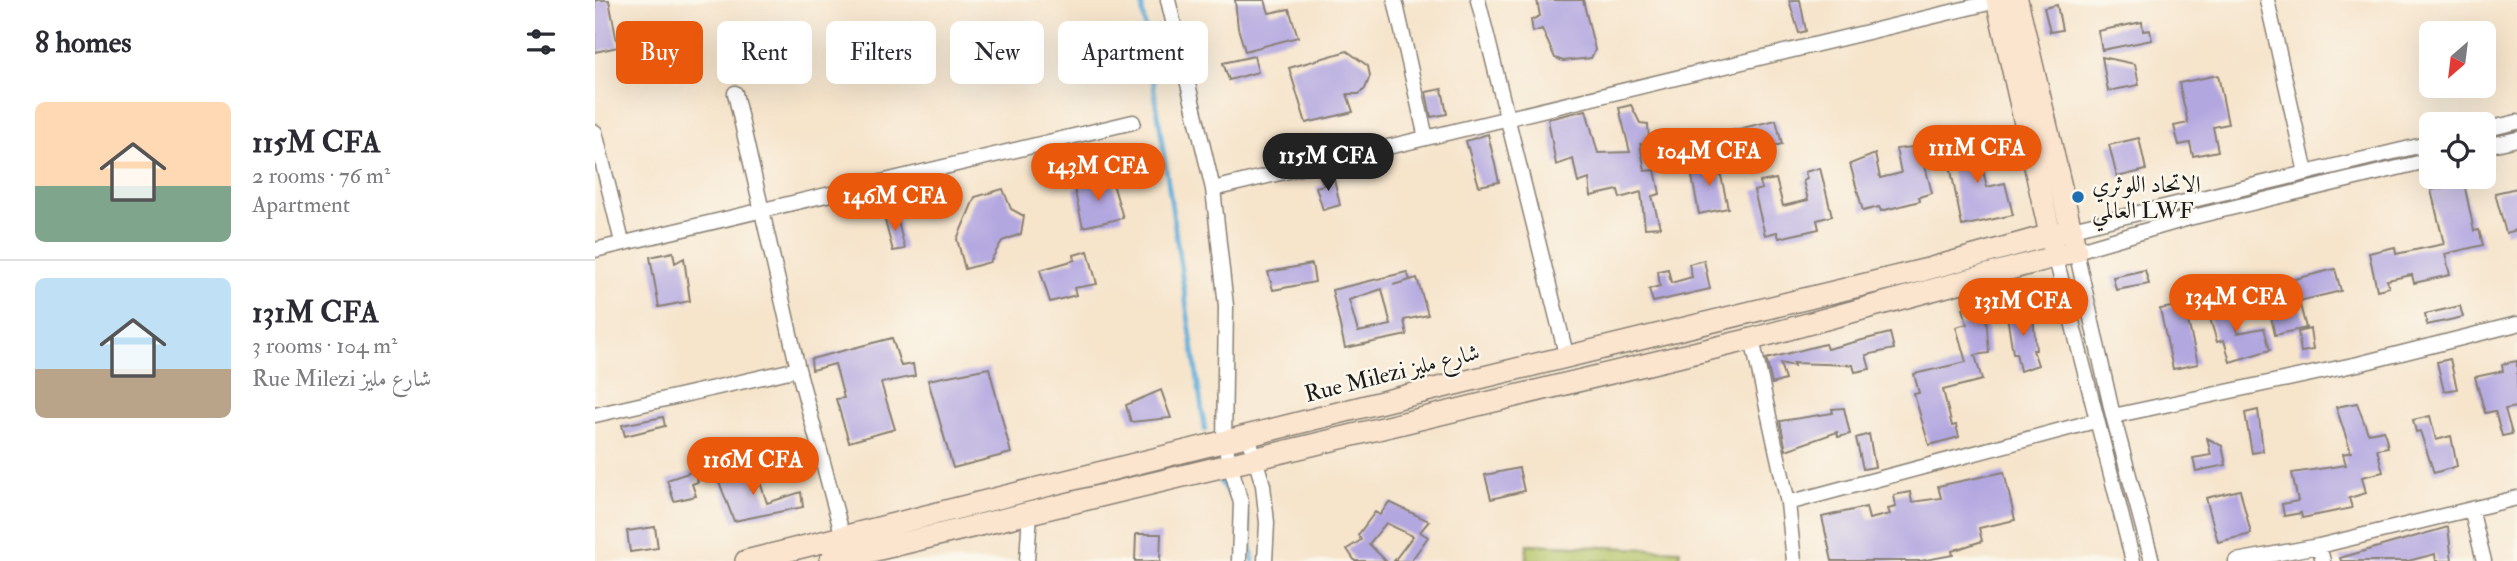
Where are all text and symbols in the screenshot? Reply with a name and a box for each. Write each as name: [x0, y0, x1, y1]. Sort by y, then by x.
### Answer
chip: Buy: [616, 21, 703, 84]
chip: Rent: [717, 21, 812, 84]
chip: Filters: [826, 21, 936, 84]
chip: New: [950, 21, 1044, 84]
chip: Apartment: [1058, 21, 1208, 84]
north arrow: [2419, 21, 2495, 98]
map controls: [2419, 21, 2496, 189]
icon: filters: [522, 23, 560, 61]
text: 8 homes: [35, 24, 132, 61]
button: locate: [2419, 112, 2496, 189]
text: 115M CFA: [252, 124, 381, 161]
pin: 111M CFA: [1905, 125, 2049, 185]
pin: 104M CFA: [1637, 128, 1781, 188]
icon: home: [91, 130, 175, 214]
text: 111M CFA: [1929, 133, 2025, 162]
pin: 115M CFA: [1256, 134, 1400, 193]
text: 104M CFA: [1657, 136, 1761, 165]
text: 115M CFA: [1279, 141, 1377, 170]
pin: 143M CFA: [1026, 144, 1170, 203]
text: 143M CFA: [1047, 151, 1149, 180]
text: 2 rooms · 76 m²: [252, 161, 390, 190]
place label: الاتحاد اللوثري العالمي LWF: [2092, 170, 2201, 232]
pin: 146M CFA: [823, 174, 967, 233]
text: 146M CFA: [843, 181, 947, 210]
marker: الاتحاد اللوثري العالمي LWF: [2070, 189, 2086, 205]
text: Apartment: [252, 190, 350, 219]
pin: 134M CFA: [2164, 274, 2308, 334]
pin: 131M CFA: [1951, 278, 2095, 338]
text: 134M CFA: [2185, 282, 2287, 311]
text: 131M CFA: [1974, 286, 2072, 315]
text: 131M CFA: [252, 294, 379, 331]
icon: home: [91, 306, 175, 390]
text: 3 rooms · 104 m²: [252, 331, 398, 360]
street label: Rue Milezi شارع مليز: [1301, 337, 1484, 414]
text: Rue Milezi شارع مليز: [252, 364, 431, 393]
pin: 116M CFA: [681, 438, 825, 497]
text: 116M CFA: [703, 445, 803, 474]

